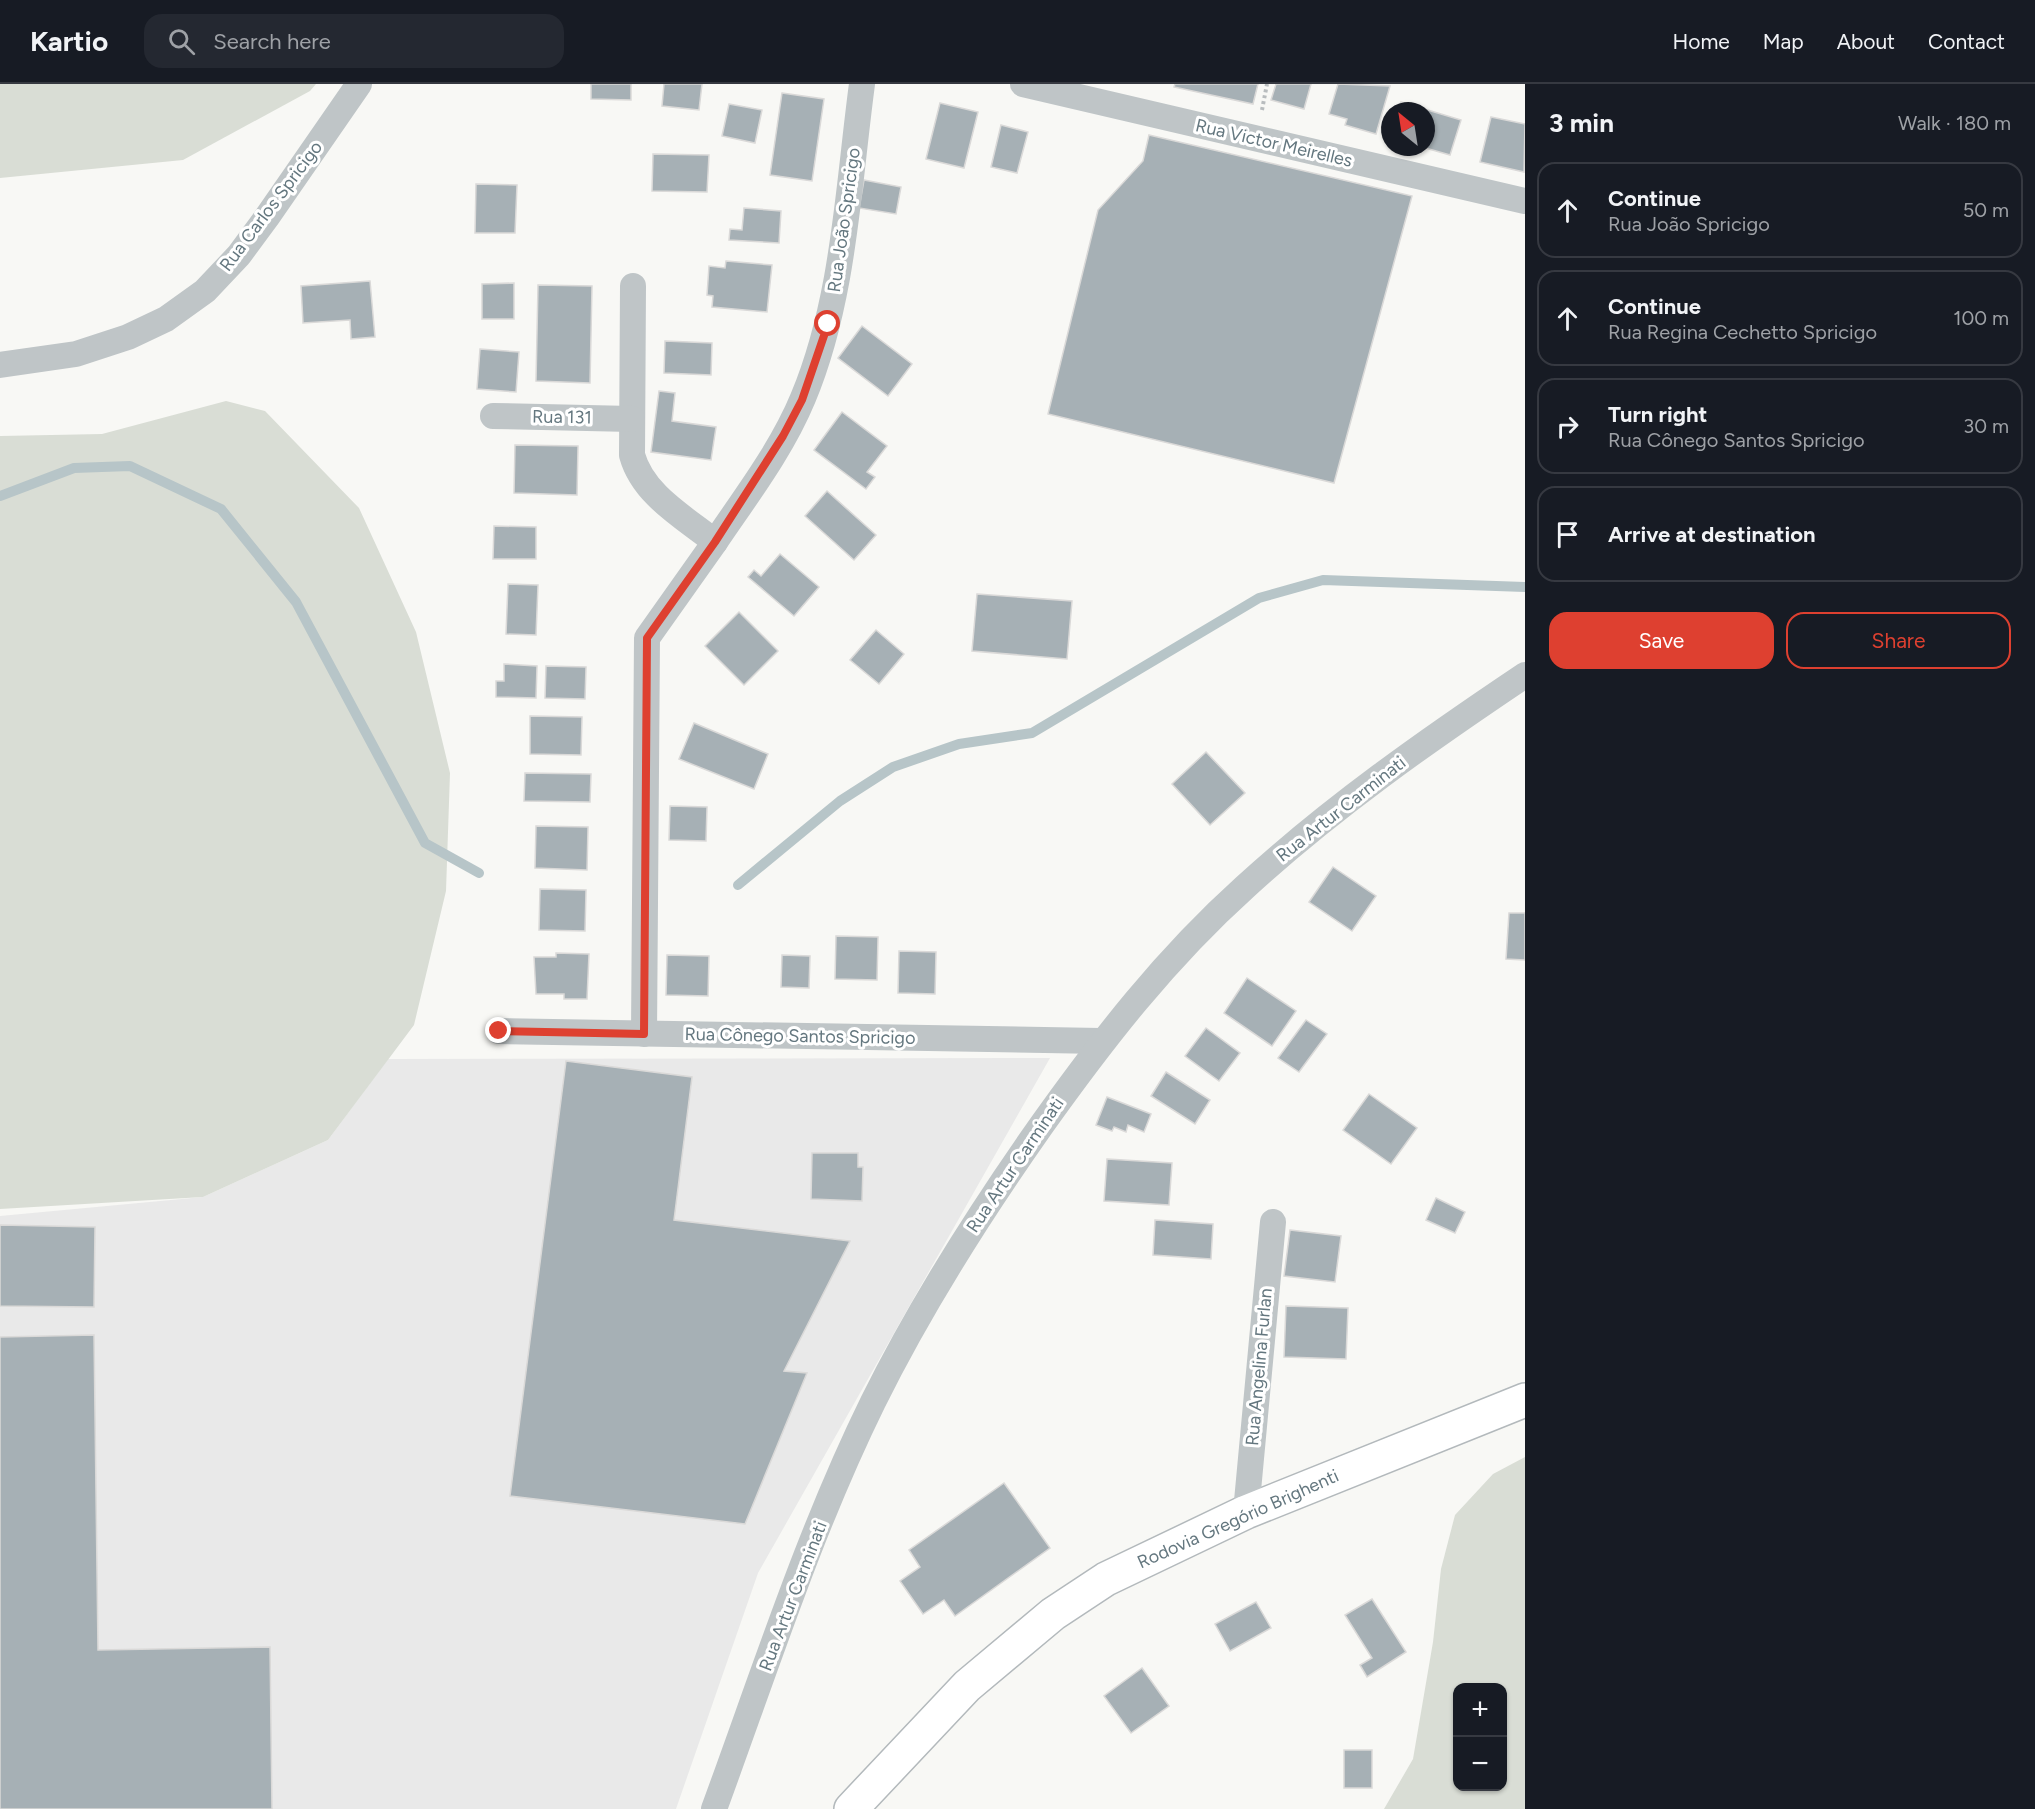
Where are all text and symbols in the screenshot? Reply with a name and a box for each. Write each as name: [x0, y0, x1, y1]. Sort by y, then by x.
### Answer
search box: [144, 14, 564, 68]
text: Kartio: [30, 24, 108, 58]
icon: search: [165, 25, 198, 58]
text: Search here: [213, 28, 331, 55]
text: Home: [1673, 29, 1730, 54]
text: Map: [1763, 29, 1804, 54]
text: About: [1837, 29, 1895, 54]
text: Contact: [1928, 29, 2005, 54]
north arrow: [1381, 102, 1435, 156]
text: 3 min: [1549, 107, 1614, 139]
text: Walk · 180 m: [1898, 111, 2011, 135]
street label: Rua Victor Meirelles: [1193, 114, 1355, 172]
street label: Rua Carlos Spricigo: [215, 137, 327, 275]
street label: Rua João Spricigo: [823, 146, 865, 294]
text: Continue: [1608, 185, 1701, 212]
icon: ahead: [1551, 194, 1584, 227]
text: 50 m: [1963, 198, 2009, 222]
text: Rua João Spricigo: [1608, 212, 1770, 236]
text: Continue: [1608, 293, 1701, 320]
icon: ahead: [1551, 302, 1584, 335]
text: 100 m: [1953, 306, 2009, 330]
route start: [814, 310, 840, 336]
text: Rua Regina Cechetto Spricigo: [1608, 320, 1877, 344]
text: Turn right: [1608, 401, 1707, 428]
street label: Rua 131: [532, 405, 592, 429]
icon: right: [1551, 410, 1584, 443]
text: 30 m: [1963, 414, 2009, 438]
text: Rua Cônego Santos Spricigo: [1608, 428, 1865, 452]
icon: arrive: [1551, 518, 1584, 551]
text: Arrive at destination: [1608, 521, 1816, 548]
button: Save: [1549, 612, 1774, 669]
button: Share: [1786, 612, 2011, 669]
street label: Rua Artur Carminati: [1272, 752, 1410, 866]
route end: [485, 1017, 511, 1043]
street label: Rua Cônego Santos Spricigo: [684, 1023, 916, 1049]
street label: Rua Artur Carminati: [962, 1093, 1068, 1237]
street label: Rua Angelina Furlan: [1241, 1287, 1277, 1447]
street label: Rodovia Gregório Brighenti: [1134, 1465, 1342, 1573]
street label: Rua Artur Carminati: [754, 1518, 832, 1674]
map controls: [1453, 1683, 1507, 1791]
button: +: [1453, 1683, 1507, 1737]
button: −: [1453, 1737, 1507, 1791]

